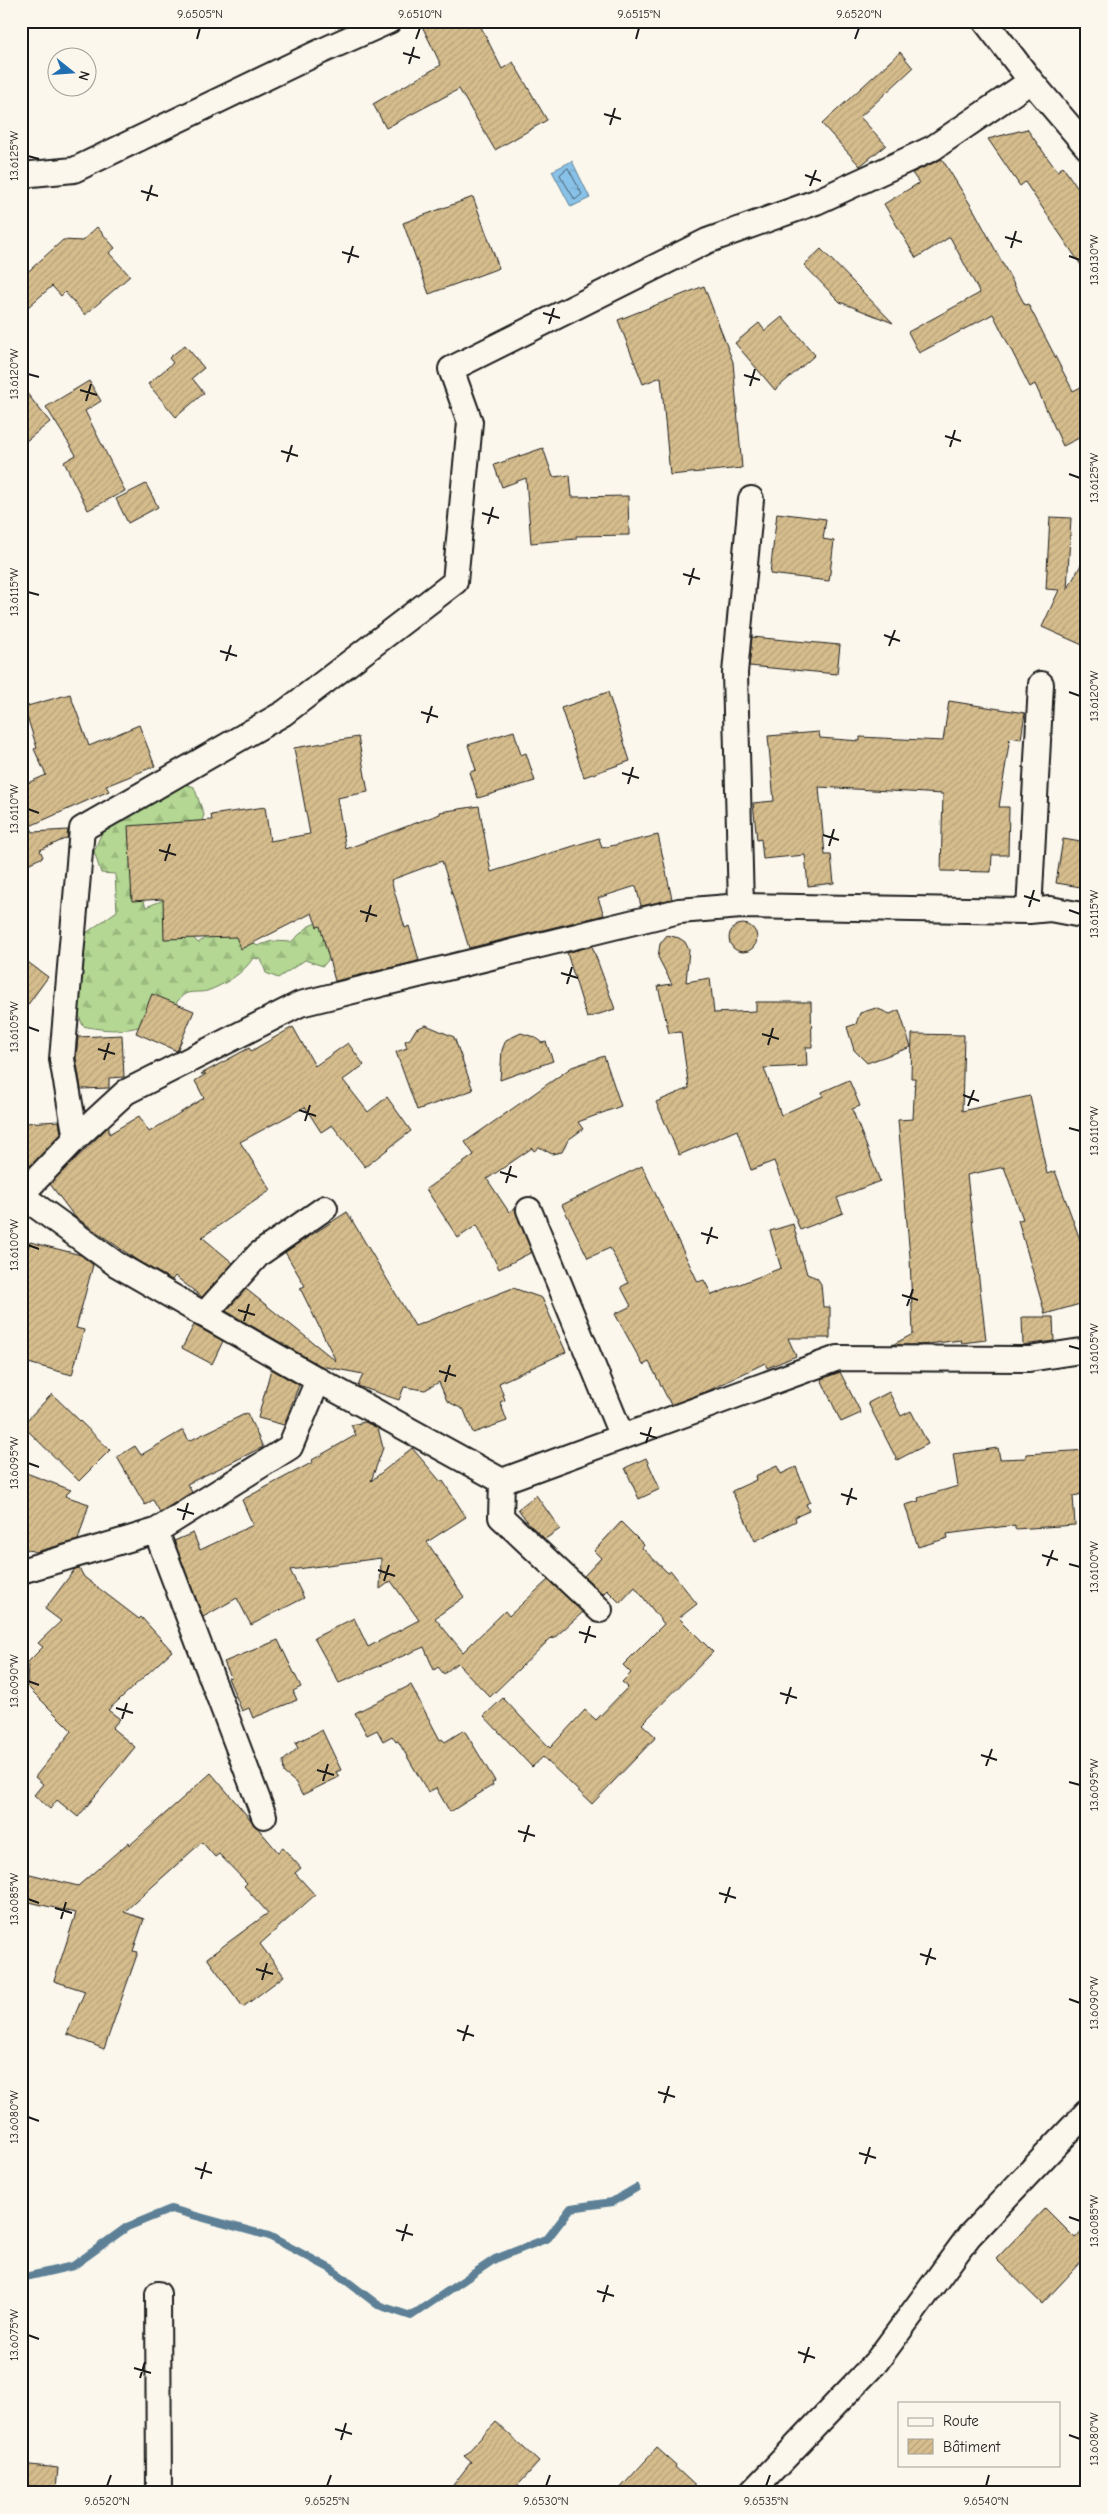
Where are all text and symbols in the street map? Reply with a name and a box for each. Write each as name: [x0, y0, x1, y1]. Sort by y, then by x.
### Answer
text: 9.6505°N: [177, 7, 223, 21]
text: 9.6510°N: [398, 7, 442, 21]
text: 9.6515°N: [617, 7, 661, 21]
text: 9.6520°N: [836, 7, 882, 21]
north arrow: [48, 48, 98, 98]
text: N: [74, 69, 93, 83]
text: 13.6125°W: [7, 130, 21, 181]
text: 13.6130°W: [1087, 234, 1101, 285]
text: 13.6120°W: [7, 348, 21, 399]
text: 13.6125°W: [1087, 452, 1101, 503]
text: 13.6115°W: [7, 567, 21, 616]
text: 13.6120°W: [1087, 670, 1101, 721]
text: 13.6110°W: [7, 784, 21, 834]
text: 13.6115°W: [1087, 889, 1101, 938]
text: 13.6105°W: [7, 1001, 21, 1053]
text: 13.6110°W: [1087, 1106, 1101, 1156]
text: 13.6100°W: [7, 1218, 21, 1271]
text: 13.6105°W: [1087, 1323, 1101, 1375]
text: 13.6095°W: [7, 1436, 21, 1489]
text: 13.6100°W: [1087, 1540, 1101, 1593]
text: 13.6090°W: [7, 1654, 21, 1708]
text: 13.6095°W: [1087, 1758, 1101, 1811]
text: 13.6085°W: [7, 1872, 21, 1925]
text: 13.6090°W: [1087, 1976, 1101, 2030]
text: 13.6080°W: [7, 2090, 21, 2144]
text: 13.6085°W: [1087, 2194, 1101, 2247]
text: 13.6075°W: [7, 2308, 21, 2361]
legend: [898, 2402, 1060, 2466]
text: Route: [943, 2412, 979, 2430]
text: 13.6080°W: [1087, 2412, 1101, 2466]
text: Bâtiment: [943, 2438, 1001, 2456]
text: 9.6520°N: [84, 2494, 130, 2508]
text: 9.6525°N: [305, 2494, 349, 2508]
text: 9.6530°N: [523, 2494, 569, 2508]
text: 9.6535°N: [744, 2494, 788, 2508]
text: 9.6540°N: [963, 2494, 1009, 2508]

